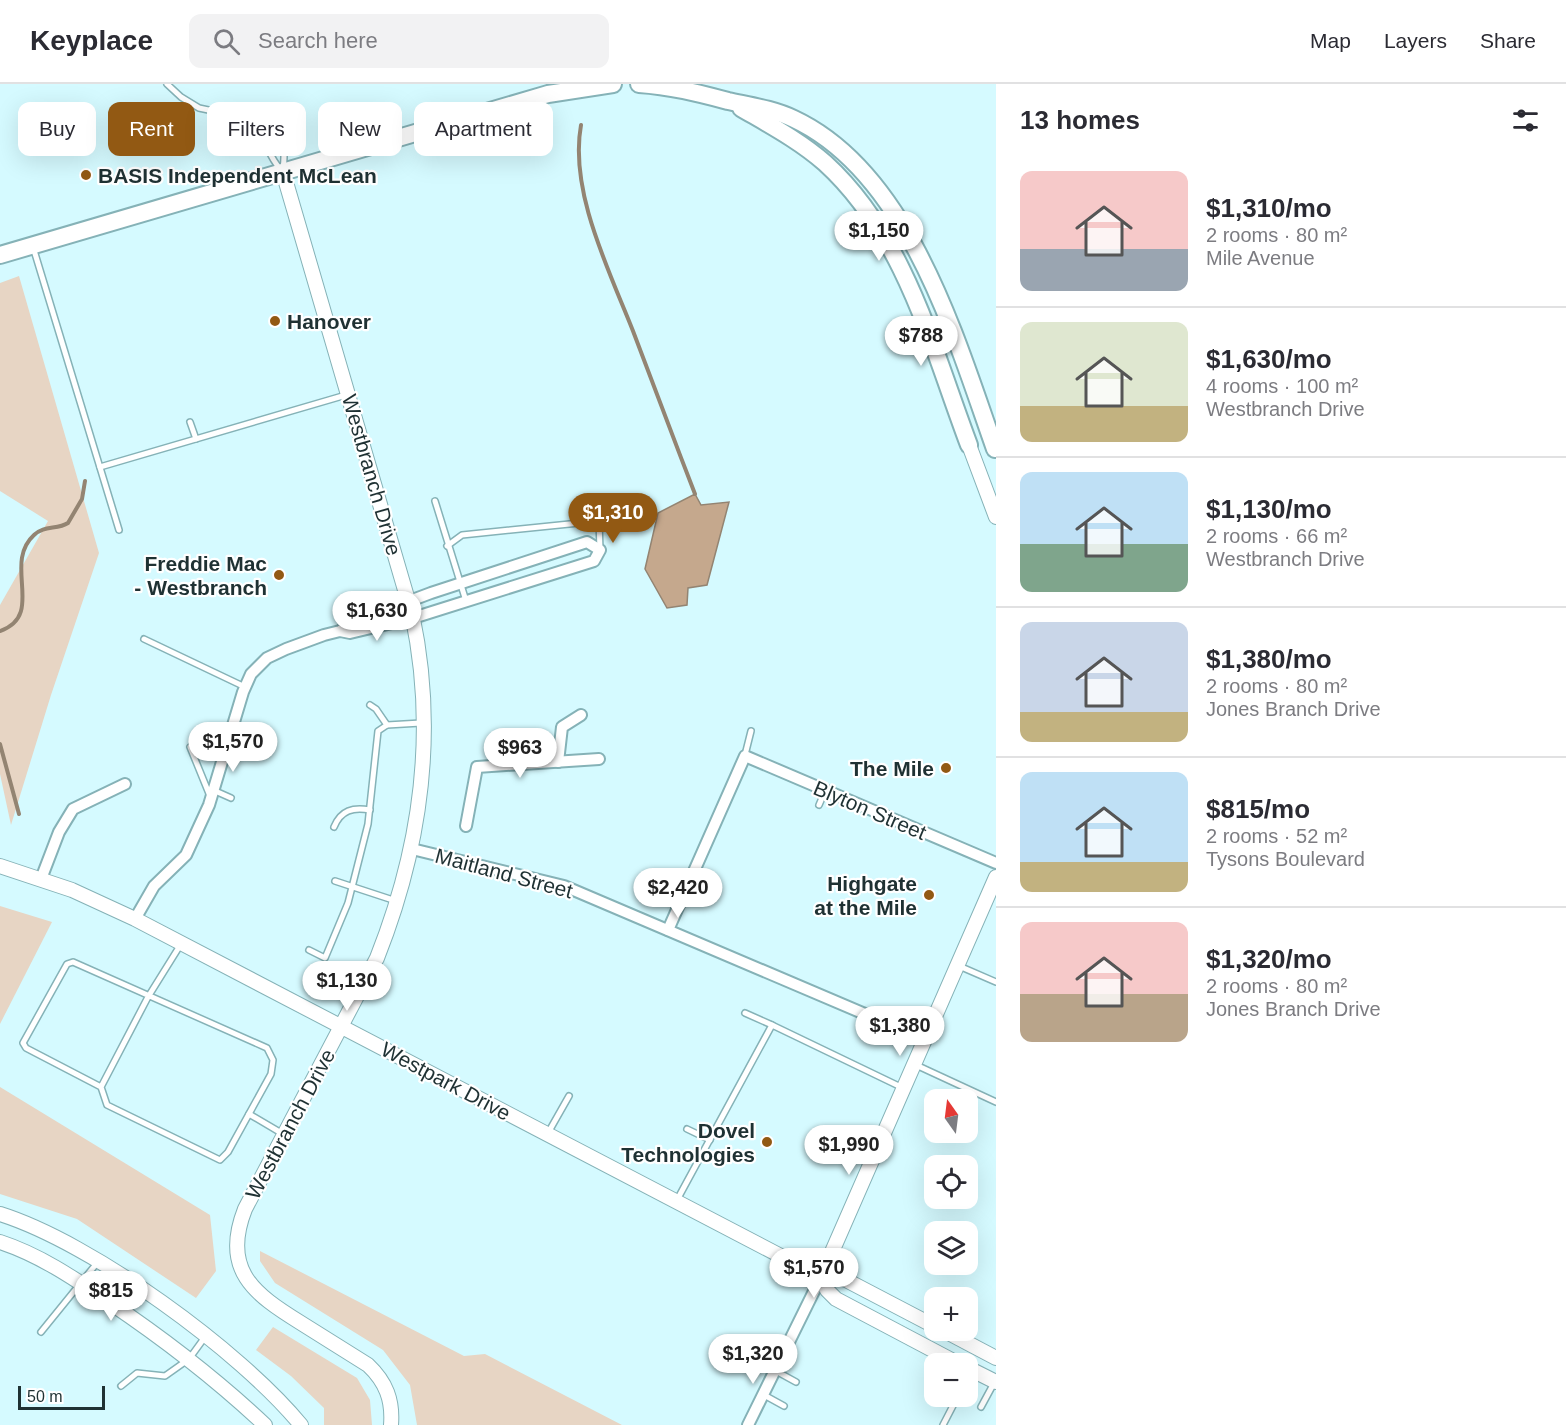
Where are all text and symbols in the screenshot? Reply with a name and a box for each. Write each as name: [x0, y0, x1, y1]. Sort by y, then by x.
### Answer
search box: [189, 14, 609, 68]
text: Keyplace: [30, 25, 153, 56]
icon: search: [210, 25, 243, 58]
text: Search here: [258, 28, 378, 53]
text: Map: [1310, 29, 1351, 52]
text: Layers: [1384, 29, 1447, 52]
text: Share: [1480, 29, 1536, 52]
chip: Buy: [18, 102, 96, 156]
chip: Rent: [108, 102, 195, 156]
chip: Filters: [207, 102, 306, 156]
chip: New: [318, 102, 402, 156]
chip: Apartment: [414, 102, 553, 156]
icon: filters: [1509, 104, 1542, 137]
text: 13 homes: [1020, 105, 1140, 135]
place label: BASIS Independent McLean: [98, 164, 377, 187]
marker: BASIS Independent McLean: [79, 168, 93, 182]
text: $1,310/mo: [1206, 193, 1332, 223]
icon: home: [1068, 195, 1140, 267]
pin: $1,150: [830, 211, 928, 262]
text: $1,150: [848, 219, 910, 241]
text: 2 rooms · 80 m²: [1206, 224, 1347, 246]
text: Mile Avenue: [1206, 247, 1315, 269]
place label: Hanover: [287, 310, 371, 333]
marker: Hanover: [268, 314, 282, 328]
pin: $788: [885, 316, 957, 367]
text: $788: [899, 324, 943, 346]
text: $1,630/mo: [1206, 344, 1332, 374]
icon: home: [1068, 346, 1140, 418]
text: 4 rooms · 100 m²: [1206, 375, 1358, 397]
street label: Westbranch Drive: [338, 392, 406, 558]
text: Westbranch Drive: [1206, 398, 1365, 420]
pin: $1,310: [564, 493, 662, 544]
text: $1,130/mo: [1206, 494, 1332, 524]
icon: home: [1068, 496, 1140, 568]
text: $1,310: [582, 501, 644, 523]
text: 2 rooms · 66 m²: [1206, 525, 1347, 547]
text: Westbranch Drive: [1206, 548, 1365, 570]
place label: Freddie Mac - Westbranch: [134, 552, 267, 599]
marker: Freddie Mac - Westbranch: [272, 568, 286, 582]
pin: $1,630: [328, 591, 426, 642]
text: $1,630: [346, 599, 408, 621]
text: $1,380/mo: [1206, 644, 1332, 674]
icon: home: [1068, 646, 1140, 718]
text: 2 rooms · 80 m²: [1206, 675, 1347, 697]
text: Jones Branch Drive: [1206, 698, 1381, 720]
pin: $1,570: [184, 722, 282, 773]
pin: $963: [484, 728, 556, 779]
text: $1,570: [202, 730, 264, 752]
text: $963: [498, 736, 542, 758]
place label: The Mile: [850, 757, 934, 780]
marker: The Mile: [939, 761, 953, 775]
street label: Blyton Street: [810, 776, 930, 844]
text: $815/mo: [1206, 794, 1310, 824]
icon: home: [1068, 796, 1140, 868]
text: 2 rooms · 52 m²: [1206, 825, 1347, 847]
street label: Maitland Street: [433, 844, 575, 902]
text: Tysons Boulevard: [1206, 848, 1365, 870]
pin: $2,420: [629, 868, 727, 919]
place label: Highgate at the Mile: [814, 872, 917, 919]
text: $2,420: [647, 876, 709, 898]
marker: Highgate at the Mile: [922, 888, 936, 902]
text: $1,320/mo: [1206, 944, 1332, 974]
icon: home: [1068, 946, 1140, 1018]
pin: $1,130: [298, 961, 396, 1012]
text: $1,130: [316, 969, 378, 991]
text: 2 rooms · 80 m²: [1206, 975, 1347, 997]
text: Jones Branch Drive: [1206, 998, 1381, 1020]
pin: $1,380: [851, 1006, 949, 1057]
text: $1,380: [869, 1014, 931, 1036]
street label: Westpark Drive: [377, 1037, 515, 1125]
street label: Westbranch Drive: [241, 1045, 339, 1203]
north arrow: [924, 1089, 978, 1143]
map controls: [924, 1089, 978, 1407]
place label: Dovel Technologies: [621, 1119, 755, 1166]
pin: $1,990: [800, 1125, 898, 1176]
text: $1,990: [818, 1133, 880, 1155]
marker: Dovel Technologies: [760, 1135, 774, 1149]
button: locate: [924, 1155, 978, 1209]
button: layers: [924, 1221, 978, 1275]
pin: $1,570: [765, 1248, 863, 1299]
text: $1,570: [783, 1256, 845, 1278]
pin: $815: [75, 1271, 147, 1322]
text: $815: [89, 1279, 133, 1301]
button: +: [924, 1287, 978, 1341]
pin: $1,320: [704, 1334, 802, 1385]
text: $1,320: [722, 1342, 784, 1364]
button: −: [924, 1353, 978, 1407]
scale bar: [18, 1383, 105, 1410]
text: 50 m: [27, 1388, 63, 1405]

